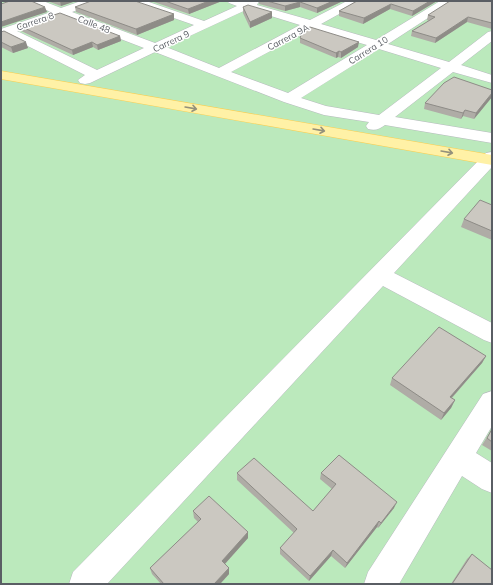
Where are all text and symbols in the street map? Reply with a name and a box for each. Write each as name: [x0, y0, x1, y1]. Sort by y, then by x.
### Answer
street label: Carrera 8: [15, 9, 55, 33]
street label: Calle 48: [76, 13, 112, 35]
street label: Carrera 9A: [265, 21, 311, 53]
street label: Carrera 9: [151, 28, 191, 54]
street label: Carrera 10: [346, 34, 390, 66]
one-way arrow: [184, 104, 197, 112]
one-way arrow: [312, 126, 325, 134]
one-way arrow: [441, 148, 454, 156]

